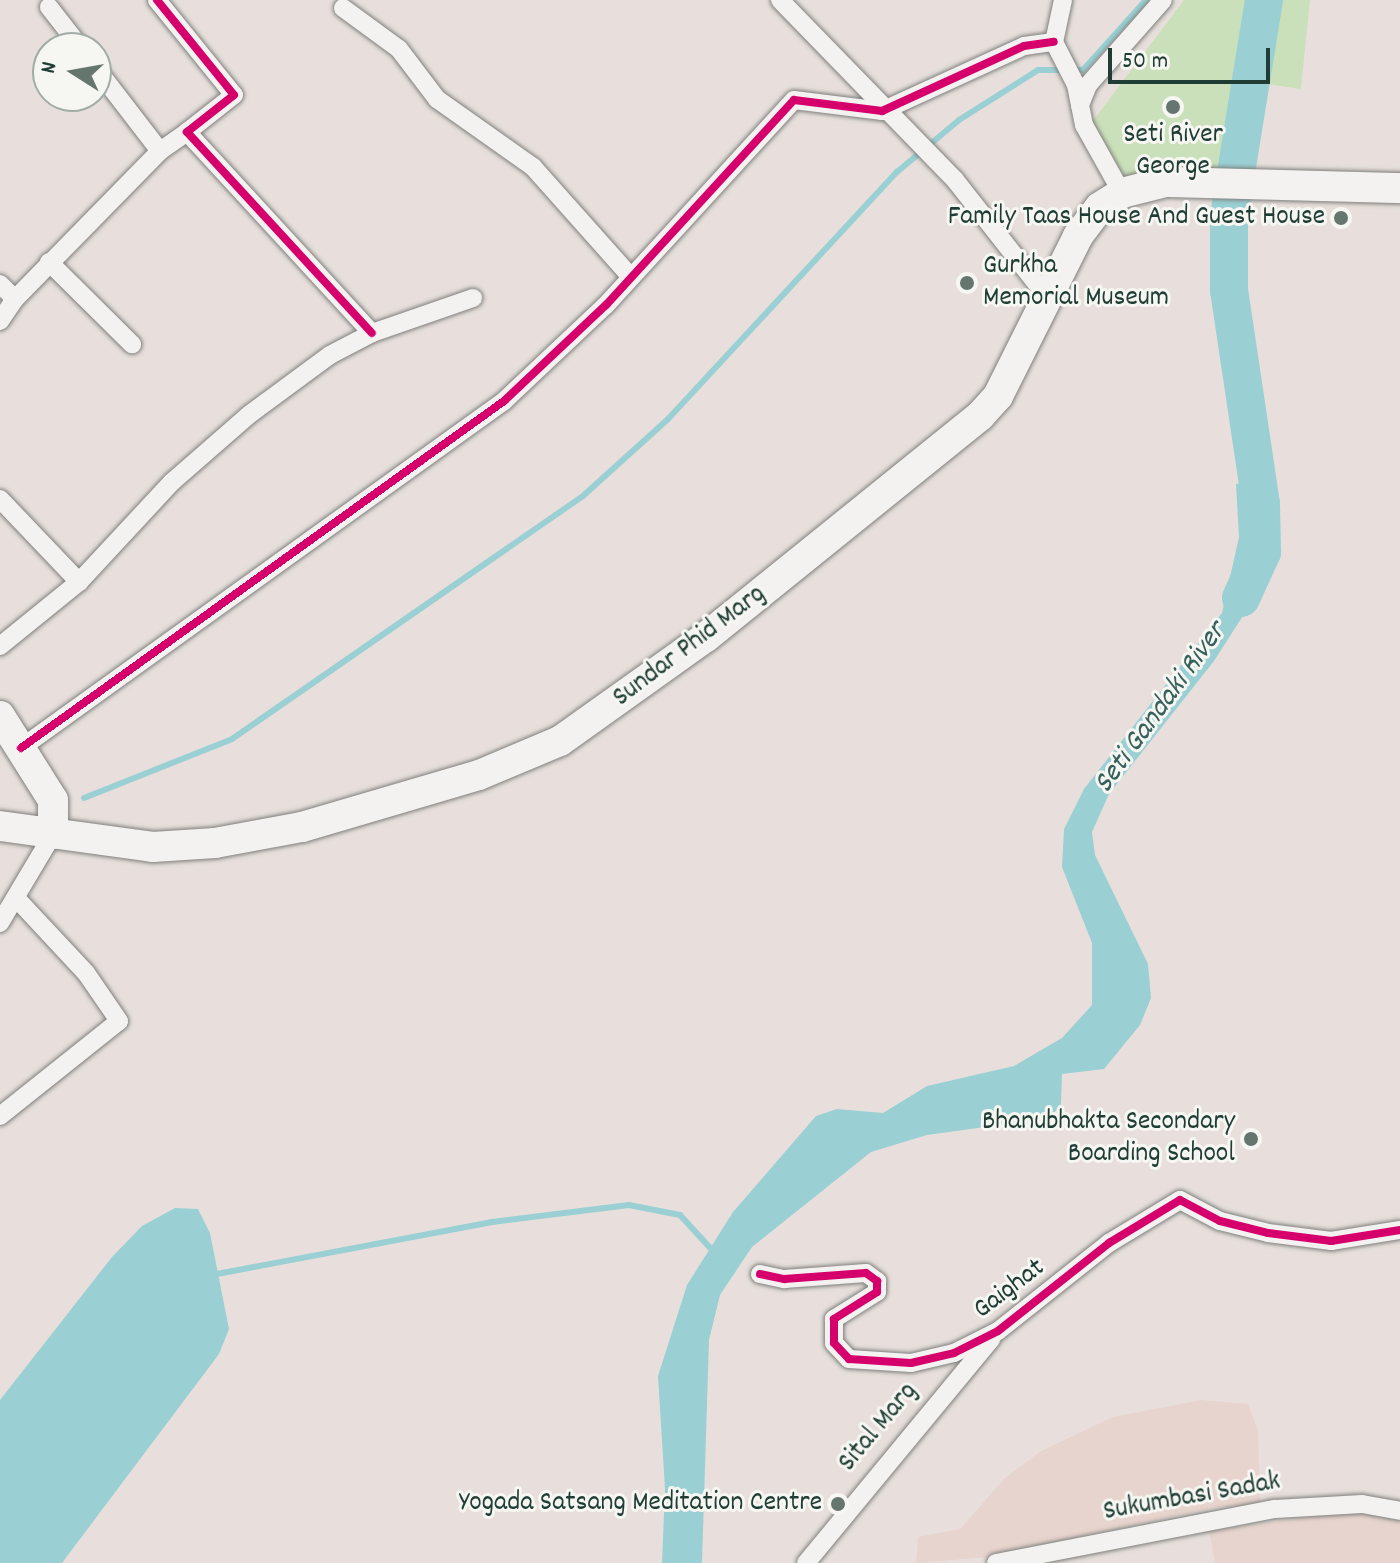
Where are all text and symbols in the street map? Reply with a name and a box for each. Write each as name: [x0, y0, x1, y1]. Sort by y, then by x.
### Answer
north arrow: [32, 32, 112, 112]
scale bar: [1112, 32, 1274, 82]
text: 50 m: [1122, 45, 1168, 79]
text: N: [34, 59, 66, 76]
marker: Seti River George: [1164, 98, 1182, 116]
place label: Seti River George: [1123, 119, 1223, 185]
place label: Family Taas House And Guest House: [948, 201, 1325, 235]
marker: Family Taas House And Guest House: [1332, 209, 1350, 227]
place label: Gurkha Memorial Museum: [983, 250, 1169, 316]
marker: Gurkha Memorial Museum: [958, 274, 976, 292]
street label: Sundar Phid Marg: [607, 579, 773, 715]
water label: Seti Gandaki River: [1088, 616, 1236, 802]
place label: Bhanubhakta Secondary Boarding School: [982, 1106, 1235, 1172]
marker: Bhanubhakta Secondary Boarding School: [1242, 1130, 1260, 1148]
street label: Gaighat: [968, 1252, 1052, 1328]
street label: Sital Marg: [832, 1377, 926, 1479]
street label: Sukumbasi Sadak: [1101, 1466, 1283, 1530]
place label: Yogada Satsang Meditation Centre: [459, 1487, 822, 1521]
marker: Yogada Satsang Meditation Centre: [829, 1495, 847, 1513]

